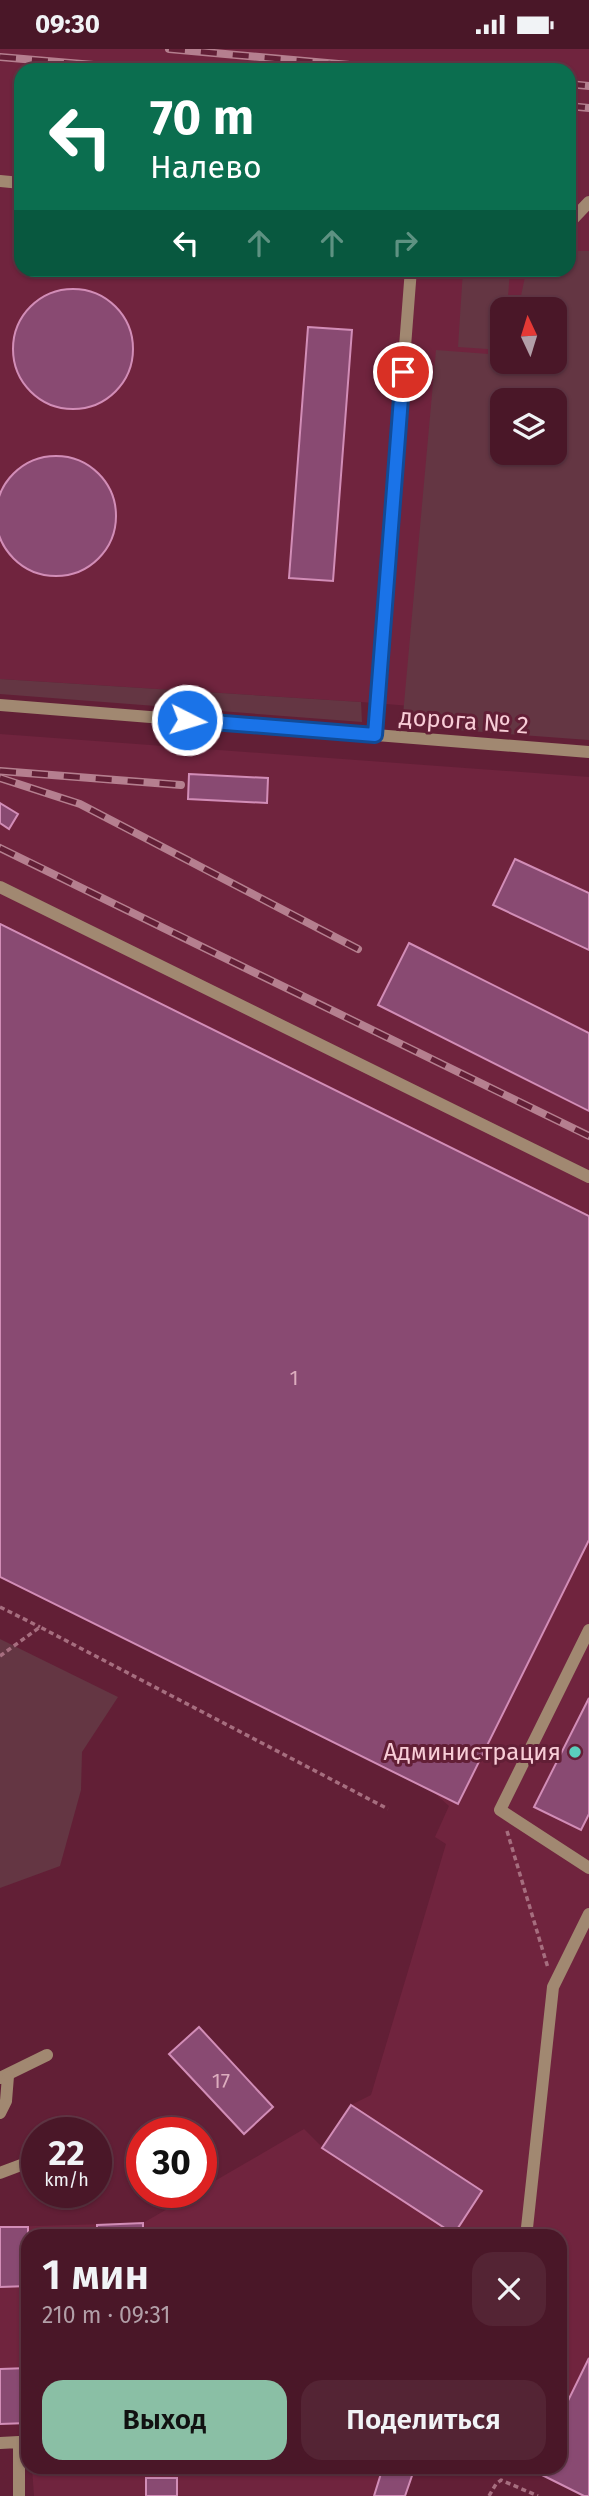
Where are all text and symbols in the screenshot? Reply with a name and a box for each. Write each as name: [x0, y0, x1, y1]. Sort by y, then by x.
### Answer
text: 09:30: [35, 9, 100, 40]
text: 70 m: [150, 88, 254, 147]
icon: left: [35, 91, 126, 182]
text: Налево: [150, 148, 262, 186]
icon: left: [167, 224, 205, 262]
icon: ahead: [240, 224, 278, 262]
icon: ahead: [313, 224, 351, 262]
icon: right: [386, 224, 424, 262]
north arrow: [490, 297, 567, 375]
map controls: [490, 297, 567, 465]
pin: [373, 342, 433, 402]
icon: arrive: [384, 353, 422, 391]
button: layers: [490, 388, 567, 465]
position arrow: [150, 683, 224, 757]
street label: дорога № 2: [398, 703, 530, 739]
house number: 1: [289, 1365, 299, 1391]
place label: Администрация: [384, 1738, 561, 1766]
marker: Администрация: [567, 1744, 583, 1760]
house number: 17: [212, 2068, 230, 2094]
speed limit sign: 30: [126, 2117, 217, 2208]
text: 22: [48, 2132, 85, 2174]
text: km/h: [44, 2169, 89, 2191]
text: 1 мин: [42, 2250, 149, 2300]
button: close: [472, 2252, 546, 2326]
text: 210 m · 09:31: [42, 2301, 170, 2329]
button: Выход: [42, 2380, 287, 2460]
button: Поделиться: [301, 2380, 546, 2460]

